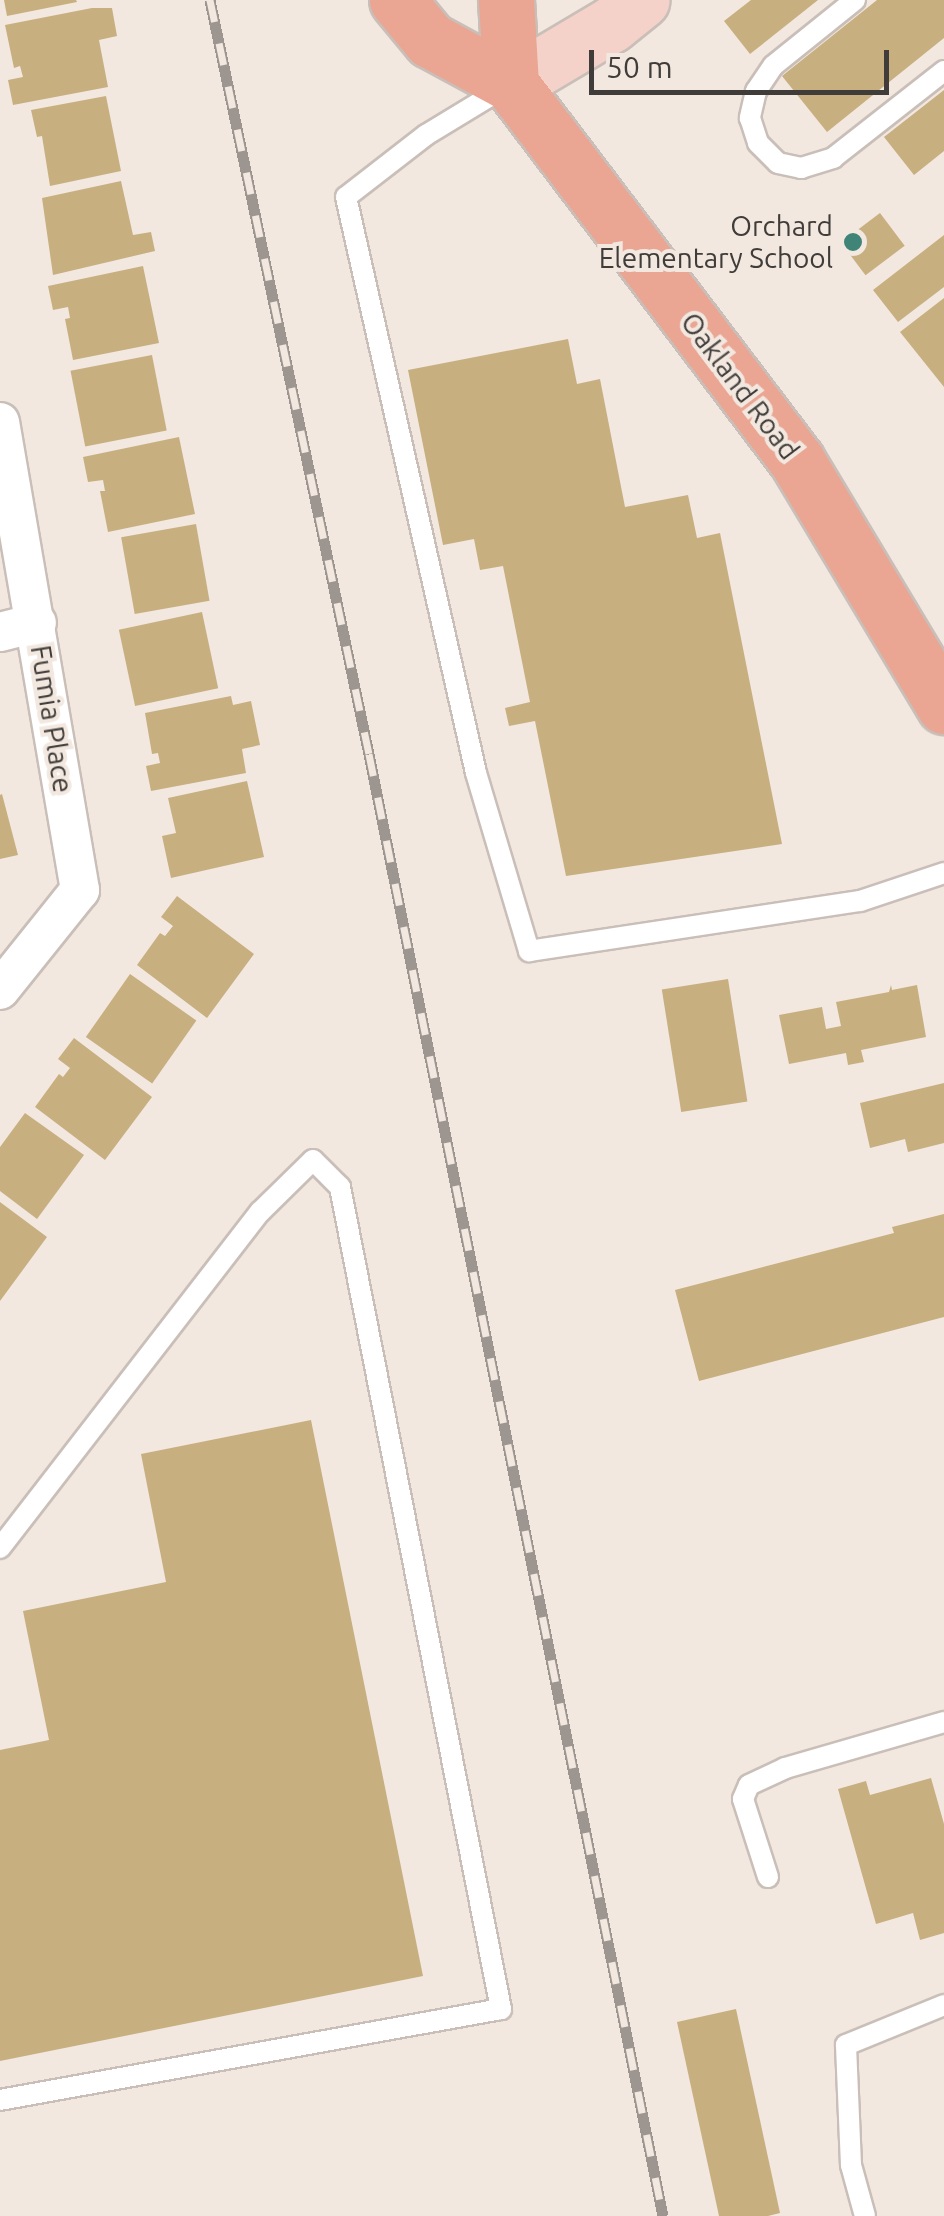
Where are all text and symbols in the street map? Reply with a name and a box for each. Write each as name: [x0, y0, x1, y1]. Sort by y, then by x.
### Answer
scale bar: [594, 30, 894, 92]
text: 50 m: [606, 50, 673, 84]
place label: Orchard Elementary School: [599, 209, 833, 275]
marker: Orchard Elementary School: [842, 231, 864, 253]
street label: Oakland Road: [674, 306, 806, 466]
street label: Fumia Place: [24, 643, 80, 795]

